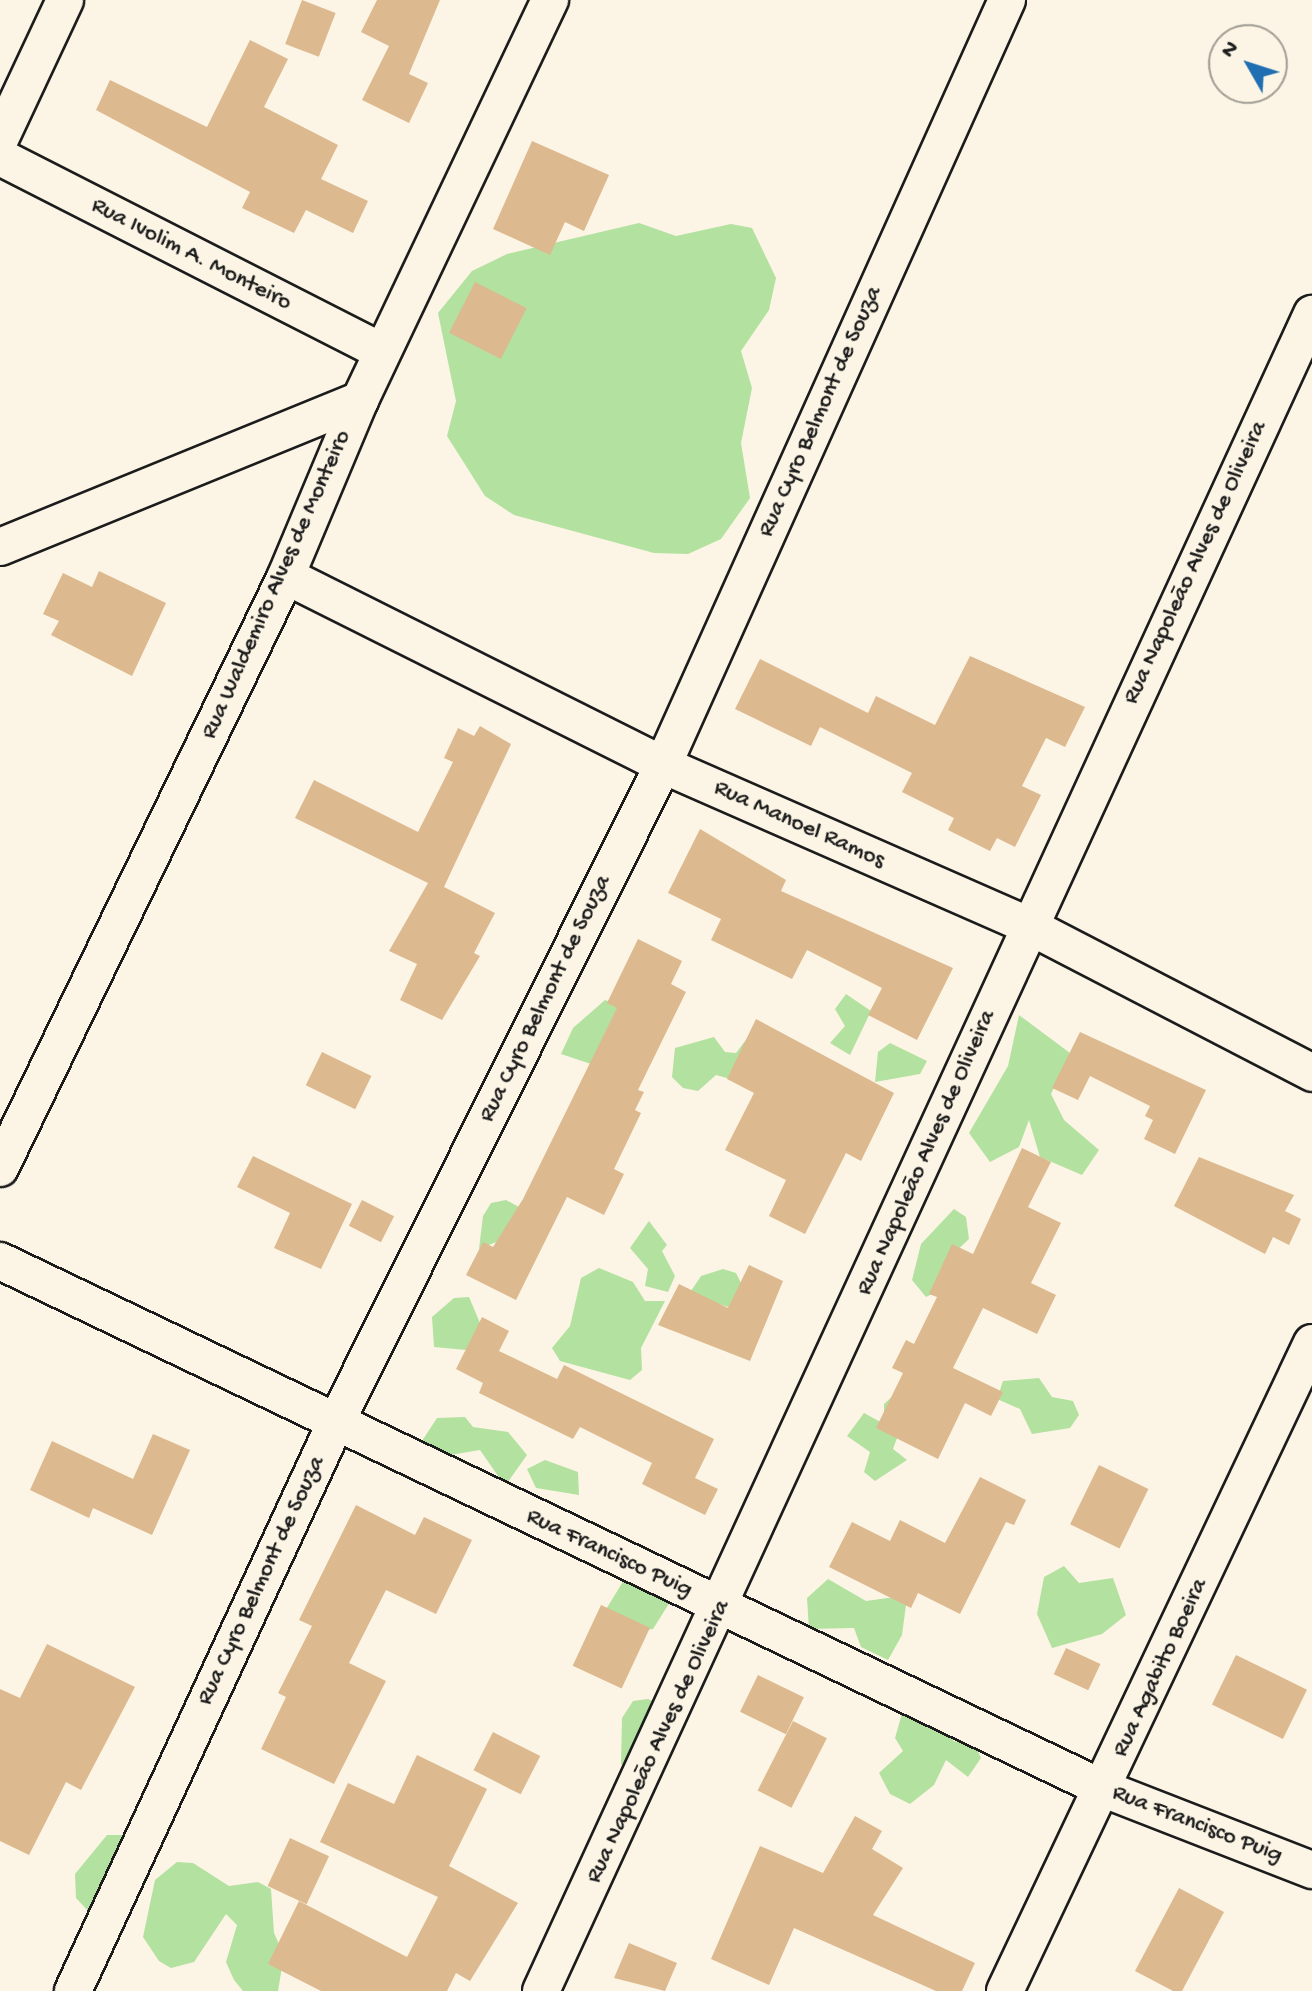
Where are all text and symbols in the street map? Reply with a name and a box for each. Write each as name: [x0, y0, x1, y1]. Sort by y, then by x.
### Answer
north arrow: [1208, 24, 1288, 104]
text: N: [1216, 36, 1246, 64]
street label: Rua Ivolim A. Monteiro: [86, 192, 296, 318]
street label: Rua Cyro Belmont de Souza: [753, 282, 889, 542]
street label: Rua Napoleão Alves de Oliveira: [1118, 417, 1274, 709]
street label: Rua Waldemiro Alves de Monteiro: [196, 426, 358, 744]
street label: Rua Manoel Ramos: [709, 774, 889, 876]
street label: Rua Cyro Belmont de Souza: [474, 871, 618, 1127]
street label: Rua Napoleão Alves de Oliveira: [851, 1006, 1003, 1300]
street label: Rua Cyro Belmont de Souza: [192, 1452, 332, 1710]
street label: Rua Francisco Puig: [521, 1503, 697, 1605]
street label: Rua Agabito Boeira: [1107, 1574, 1215, 1762]
street label: Rua Napoleão Alves de Oliveira: [581, 1596, 737, 1888]
street label: Rua Francisco Puig: [1108, 1779, 1286, 1871]

